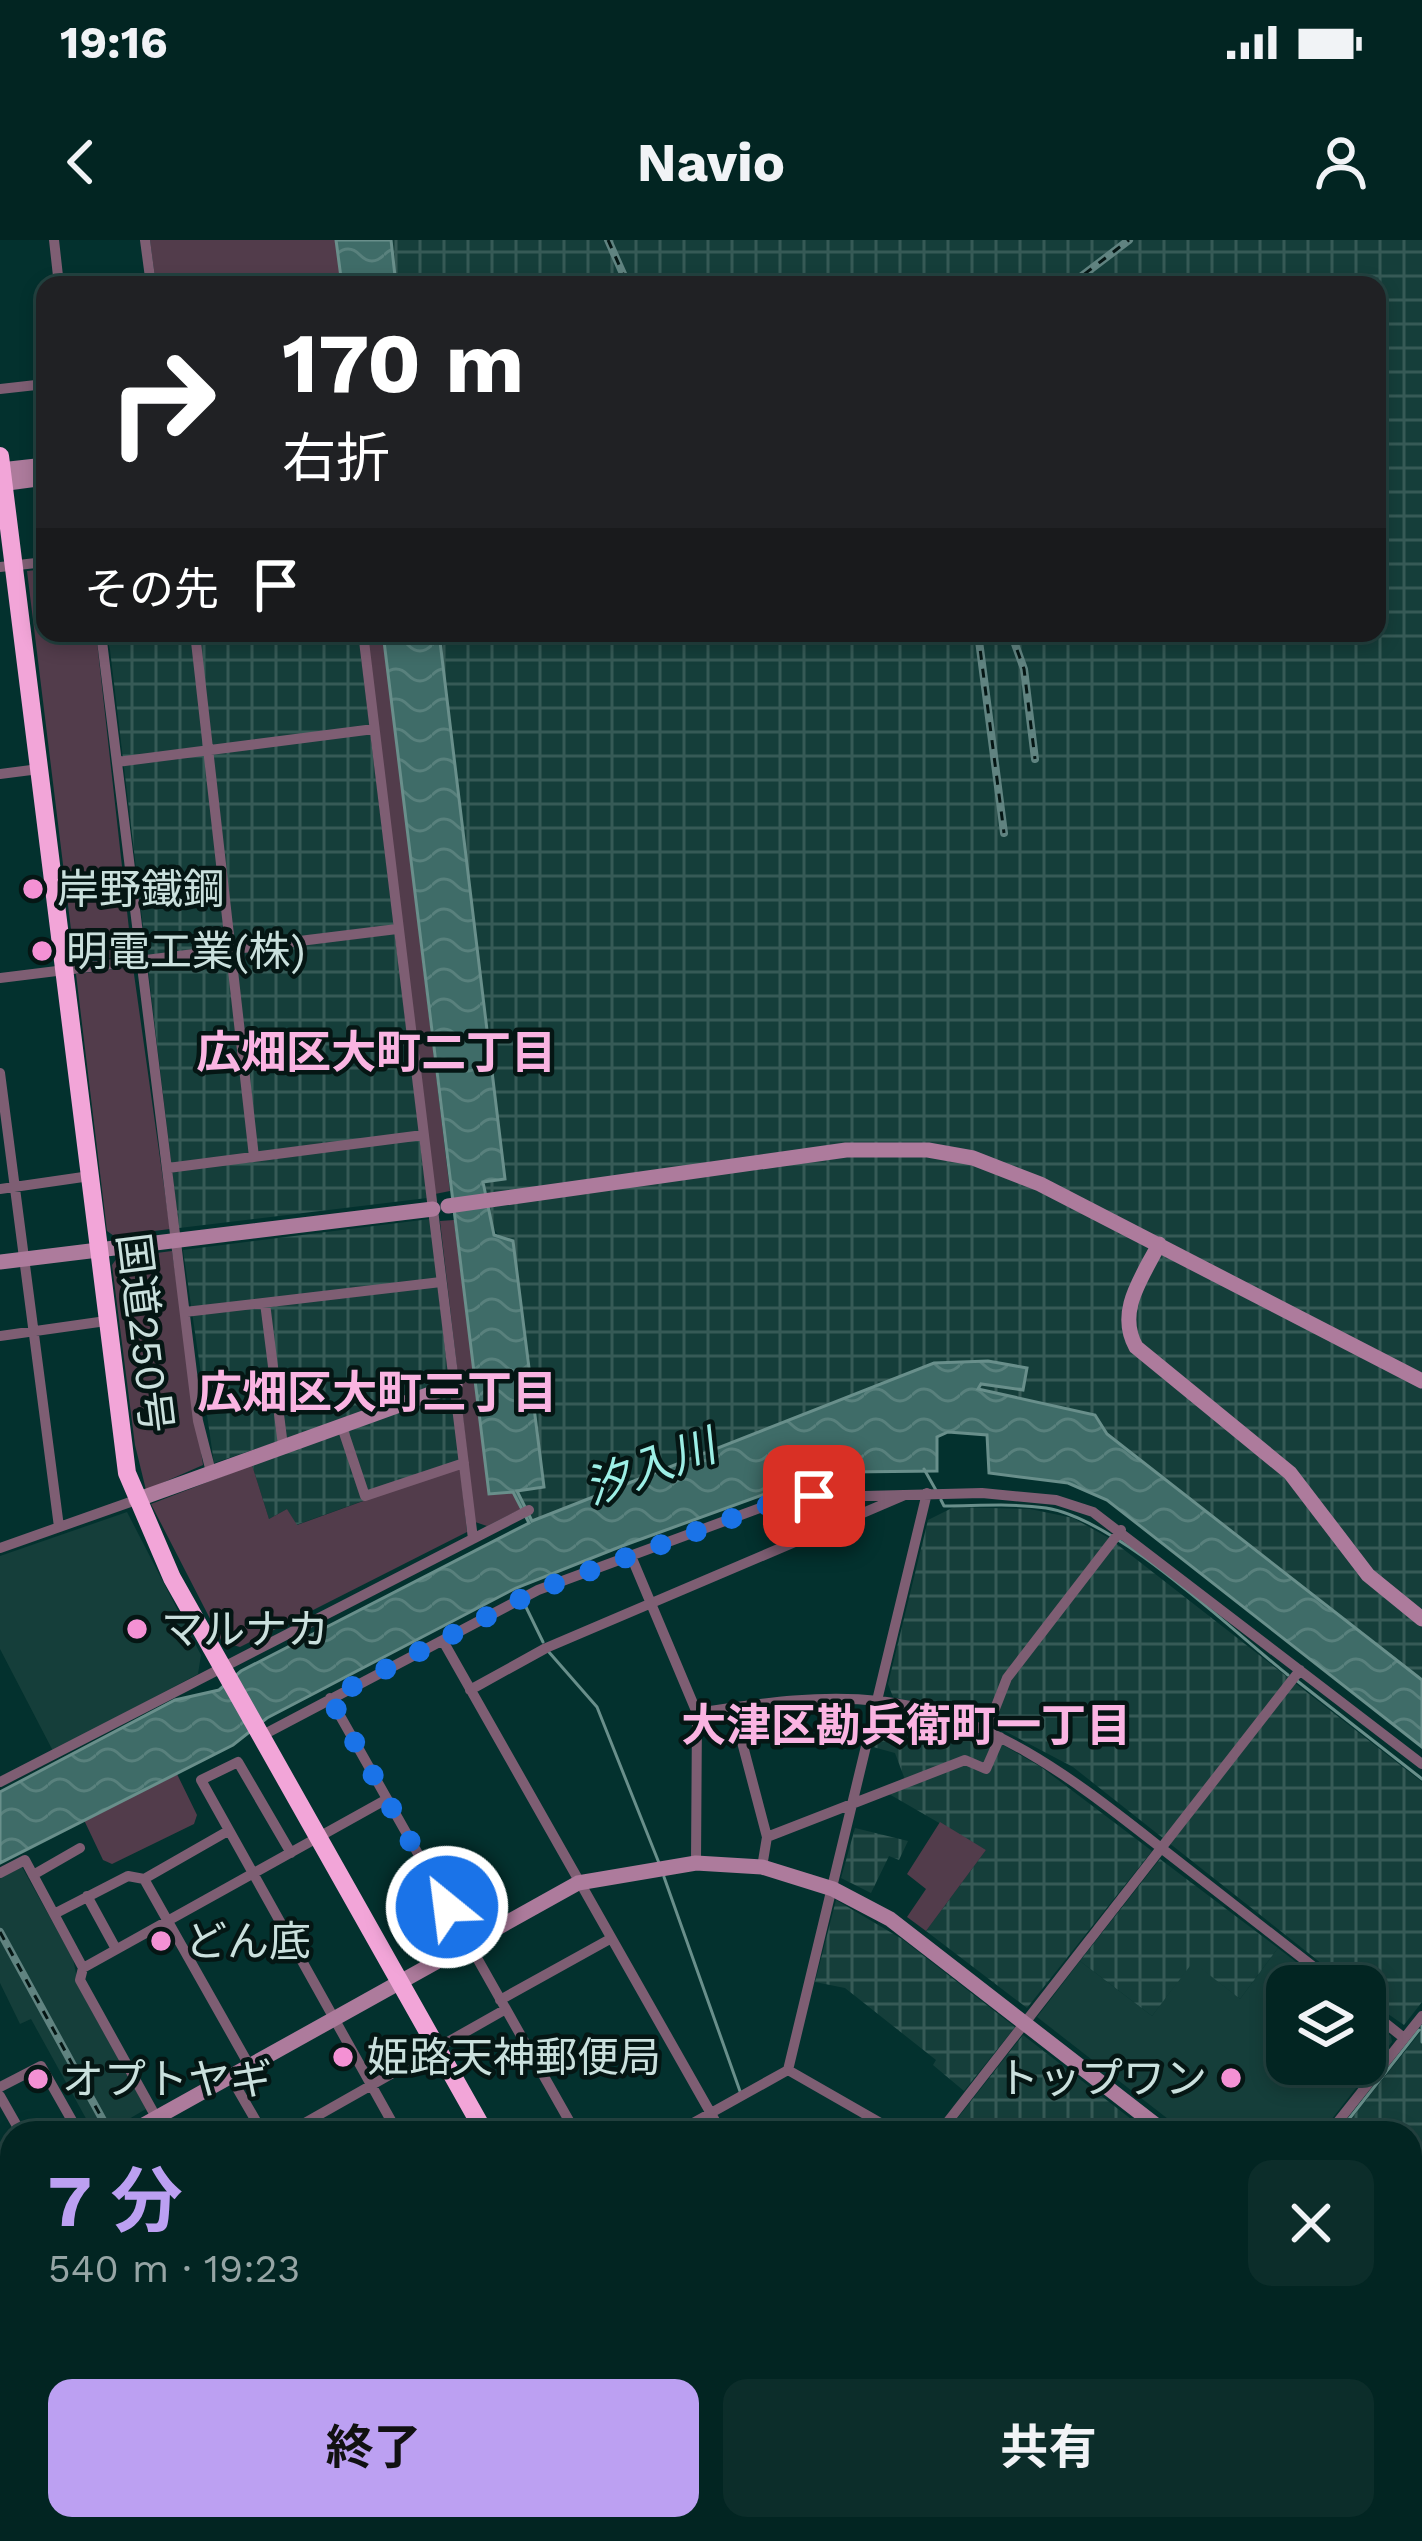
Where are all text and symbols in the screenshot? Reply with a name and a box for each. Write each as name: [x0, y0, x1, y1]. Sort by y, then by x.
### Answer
text: 19:16: [60, 16, 168, 69]
icon: back: [48, 129, 114, 195]
icon: person: [1308, 129, 1374, 195]
text: Navio: [637, 131, 785, 194]
text: 170 m: [282, 314, 524, 412]
icon: right: [84, 324, 240, 480]
text: 右折: [282, 427, 390, 490]
icon: arrive: [243, 552, 309, 618]
text: その先: [84, 563, 219, 616]
place label: 岸野鐵鋼: [57, 865, 225, 914]
marker: 岸野鐵鋼: [20, 876, 46, 902]
place label: 明電工業(株): [66, 927, 305, 976]
marker: 明電工業(株): [29, 938, 55, 964]
district label: 広畑区大町二丁目: [196, 1026, 556, 1079]
street label: 国道250号: [108, 1230, 182, 1436]
district label: 広畑区大町三丁目: [197, 1366, 557, 1419]
water label: 汐入川: [577, 1418, 726, 1515]
pin: [763, 1445, 865, 1547]
icon: arrive: [781, 1463, 847, 1529]
place label: マルナカ: [161, 1605, 329, 1654]
marker: マルナカ: [124, 1616, 150, 1642]
district label: 大津区勘兵衛町一丁目: [681, 1699, 1131, 1752]
position arrow: [384, 1844, 510, 1970]
place label: どん底: [185, 1917, 311, 1966]
marker: どん底: [148, 1928, 174, 1954]
map controls: [1266, 1965, 1386, 2085]
button: layers: [1266, 1965, 1386, 2085]
place label: 姫路天神郵便局: [367, 2033, 661, 2082]
marker: 姫路天神郵便局: [330, 2044, 356, 2070]
place label: トップワン: [997, 2054, 1207, 2103]
place label: オプトヤギ: [62, 2055, 272, 2104]
marker: トップワン: [1218, 2065, 1244, 2091]
marker: オプトヤギ: [25, 2066, 51, 2092]
text: 7 分: [48, 2159, 183, 2243]
button: close: [1248, 2160, 1374, 2286]
text: 540 m · 19:23: [48, 2246, 300, 2291]
button: 終了: [48, 2379, 699, 2517]
button: 共有: [723, 2379, 1374, 2517]

